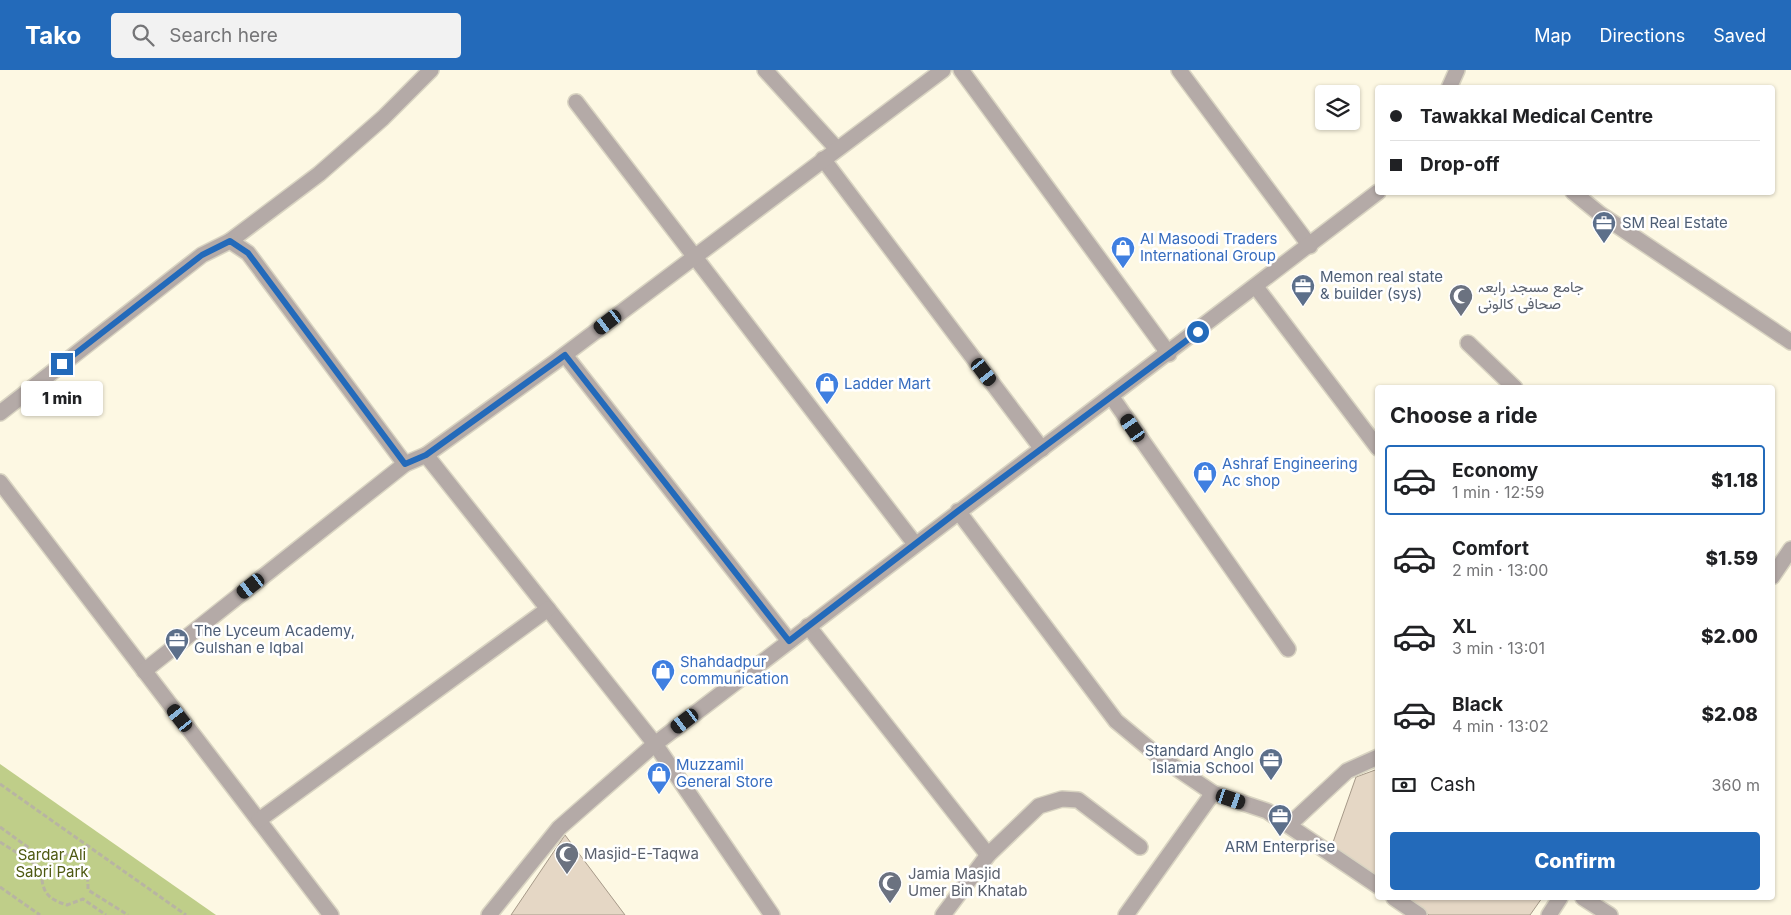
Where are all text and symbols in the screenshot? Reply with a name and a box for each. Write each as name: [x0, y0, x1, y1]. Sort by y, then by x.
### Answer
search box: [111, 13, 461, 58]
text: Tako: [25, 21, 81, 50]
icon: search: [129, 21, 157, 49]
text: Search here: [169, 24, 278, 47]
text: Map: [1534, 25, 1572, 46]
text: Directions: [1600, 25, 1685, 46]
text: Saved: [1713, 25, 1766, 46]
map controls: [1315, 85, 1360, 130]
button: layers: [1315, 85, 1360, 130]
text: Tawakkal Medical Centre: [1420, 105, 1653, 128]
text: Drop-off: [1420, 153, 1500, 176]
office icon: SM Real Estate: [1591, 210, 1617, 244]
place label: SM Real Estate: [1622, 213, 1728, 232]
place label: Al Masoodi Traders International Group: [1140, 229, 1278, 265]
shop icon: Al Masoodi Traders International Group: [1110, 235, 1136, 269]
place label: Memon real state & builder (sys): [1320, 267, 1443, 303]
office icon: Memon real state & builder (sys): [1290, 273, 1316, 307]
place label: جامع مسجد رابعہ صحافی کالونی: [1478, 277, 1584, 314]
mosque icon: جامع مسجد رابعہ صحافی کالونی: [1448, 283, 1474, 317]
car: [591, 307, 624, 337]
route start: [1187, 321, 1209, 343]
route end: [51, 353, 73, 375]
car: [968, 356, 999, 388]
shop icon: Ladder Mart: [814, 371, 840, 405]
place label: Ladder Mart: [844, 374, 931, 393]
callout: 1 min: [21, 382, 103, 416]
text: 1 min: [42, 388, 82, 408]
text: Choose a ride: [1390, 402, 1538, 428]
car: [1118, 411, 1147, 445]
place label: Ashraf Engineering Ac shop: [1222, 454, 1358, 490]
icon: car: [1392, 458, 1437, 503]
text: Economy: [1452, 459, 1538, 482]
shop icon: Ashraf Engineering Ac shop: [1192, 460, 1218, 494]
text: $1.18: [1711, 469, 1758, 492]
text: 1 min · 12:59: [1452, 482, 1544, 502]
icon: car: [1392, 536, 1437, 581]
text: Comfort: [1452, 537, 1529, 560]
text: $1.59: [1705, 547, 1758, 570]
text: 2 min · 13:00: [1452, 560, 1548, 580]
car: [234, 571, 267, 601]
icon: car: [1392, 614, 1437, 659]
text: XL: [1452, 615, 1477, 638]
place label: The Lyceum Academy, Gulshan e Iqbal: [194, 621, 355, 657]
text: $2.00: [1701, 625, 1758, 648]
office icon: The Lyceum Academy, Gulshan e Iqbal: [164, 627, 190, 661]
text: 3 min · 13:01: [1452, 638, 1545, 658]
place label: Shahdadpur communication: [680, 652, 789, 688]
shop icon: Shahdadpur communication: [650, 658, 676, 692]
icon: car: [1392, 692, 1437, 737]
text: Black: [1452, 693, 1503, 716]
car: [164, 702, 195, 734]
text: $2.08: [1701, 703, 1758, 726]
car: [668, 706, 701, 736]
text: 4 min · 13:02: [1452, 716, 1549, 736]
place label: Standard Anglo Islamia School: [1145, 741, 1254, 777]
office icon: Standard Anglo Islamia School: [1258, 747, 1284, 781]
place label: Muzzamil General Store: [676, 755, 773, 791]
shop icon: Muzzamil General Store: [646, 761, 672, 795]
icon: cash: [1390, 771, 1418, 799]
text: Cash: [1430, 773, 1476, 796]
text: 360 m: [1712, 775, 1760, 795]
car: [1214, 787, 1247, 811]
office icon: ARM Enterprise: [1267, 803, 1293, 837]
button: Confirm: [1390, 832, 1760, 890]
place label: ARM Enterprise: [1225, 837, 1335, 856]
mosque icon: Masjid-E-Taqwa: [554, 841, 580, 875]
place label: Masjid-E-Taqwa: [584, 844, 699, 863]
park label: Sardar Ali Sabri Park: [15, 845, 89, 881]
place label: Jamia Masjid Umer Bin Khatab: [908, 864, 1027, 900]
mosque icon: Jamia Masjid Umer Bin Khatab: [877, 870, 903, 904]

